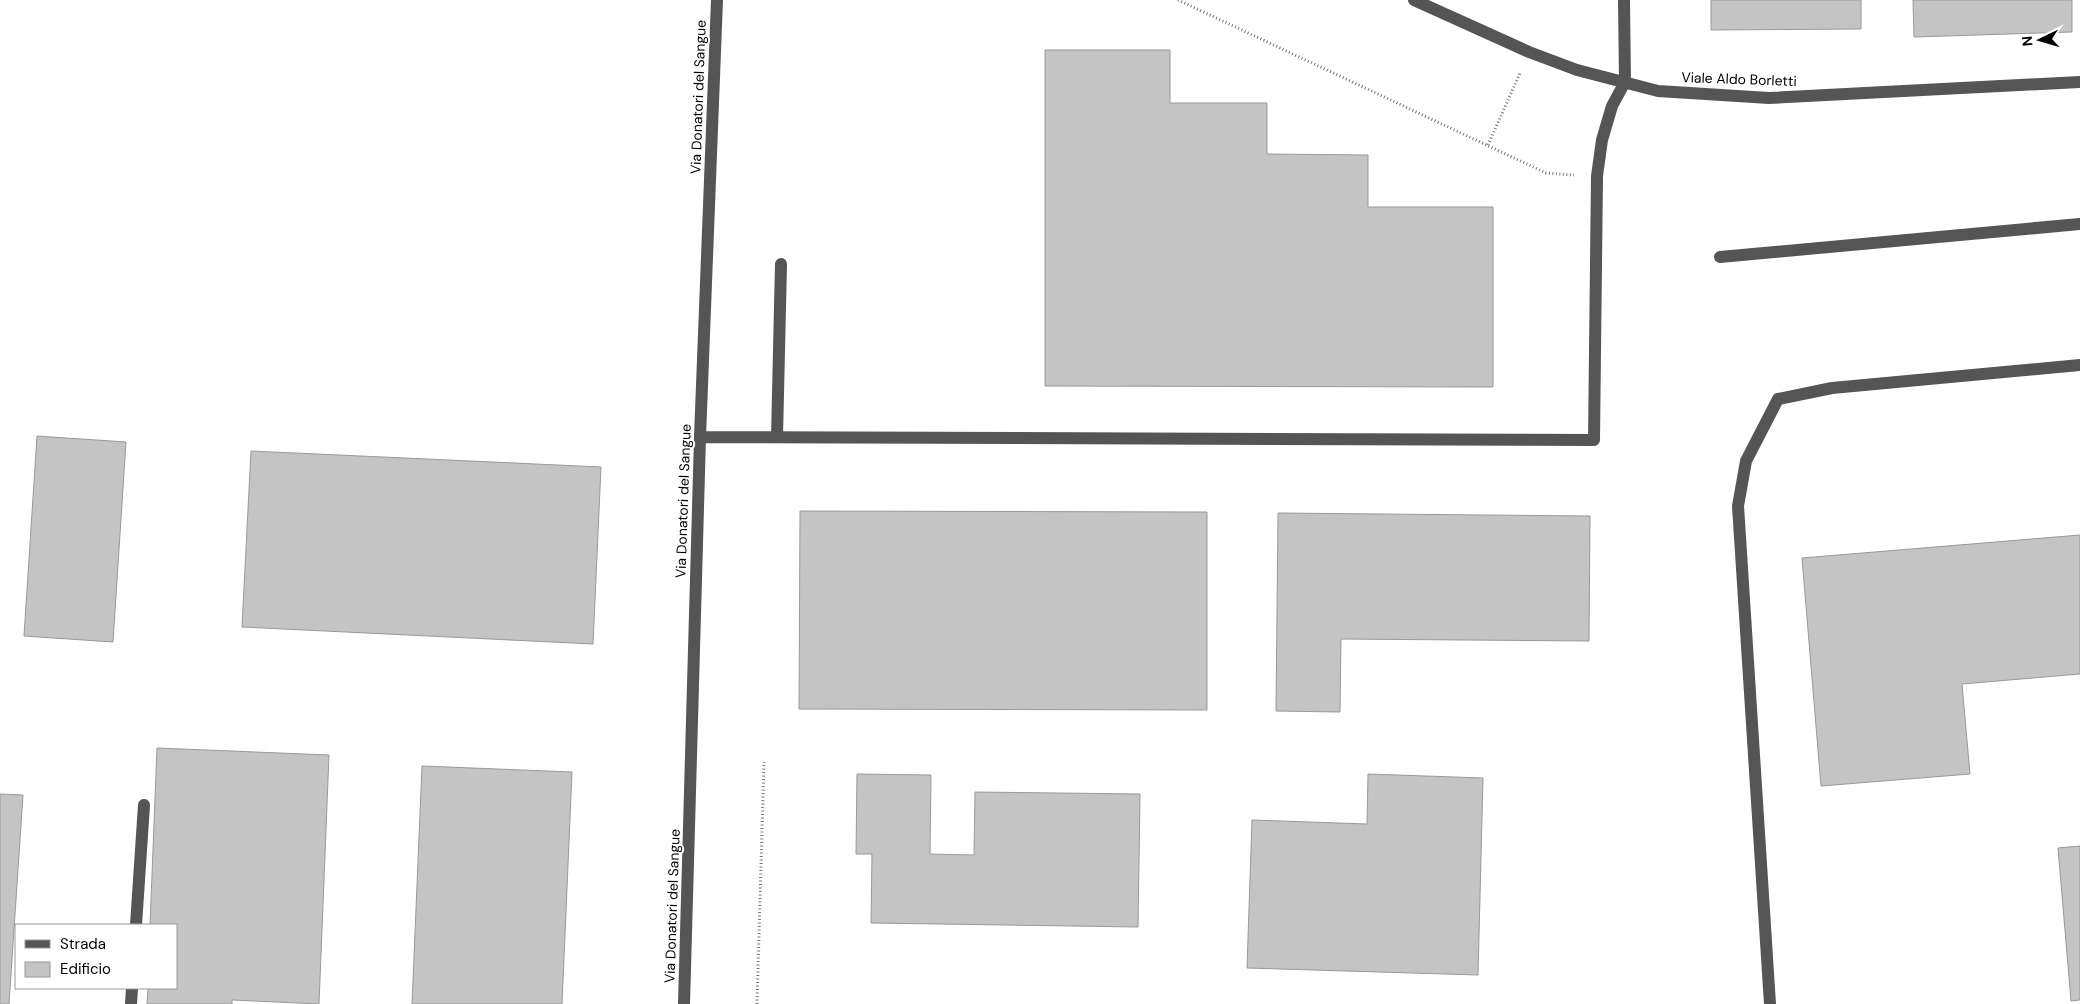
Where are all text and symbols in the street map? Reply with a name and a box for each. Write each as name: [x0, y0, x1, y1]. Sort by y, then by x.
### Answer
north arrow: [2015, 15, 2065, 65]
street label: Via Donatori del Sangue: [686, 19, 710, 174]
text: N: [2018, 35, 2036, 47]
street label: Viale Aldo Borletti: [1681, 68, 1797, 90]
street label: Via Donatori del Sangue: [671, 423, 695, 578]
street label: Via Donatori del Sangue: [660, 828, 684, 983]
legend: [15, 924, 178, 989]
text: Strada: [60, 934, 106, 954]
text: Edificio: [60, 959, 111, 979]

